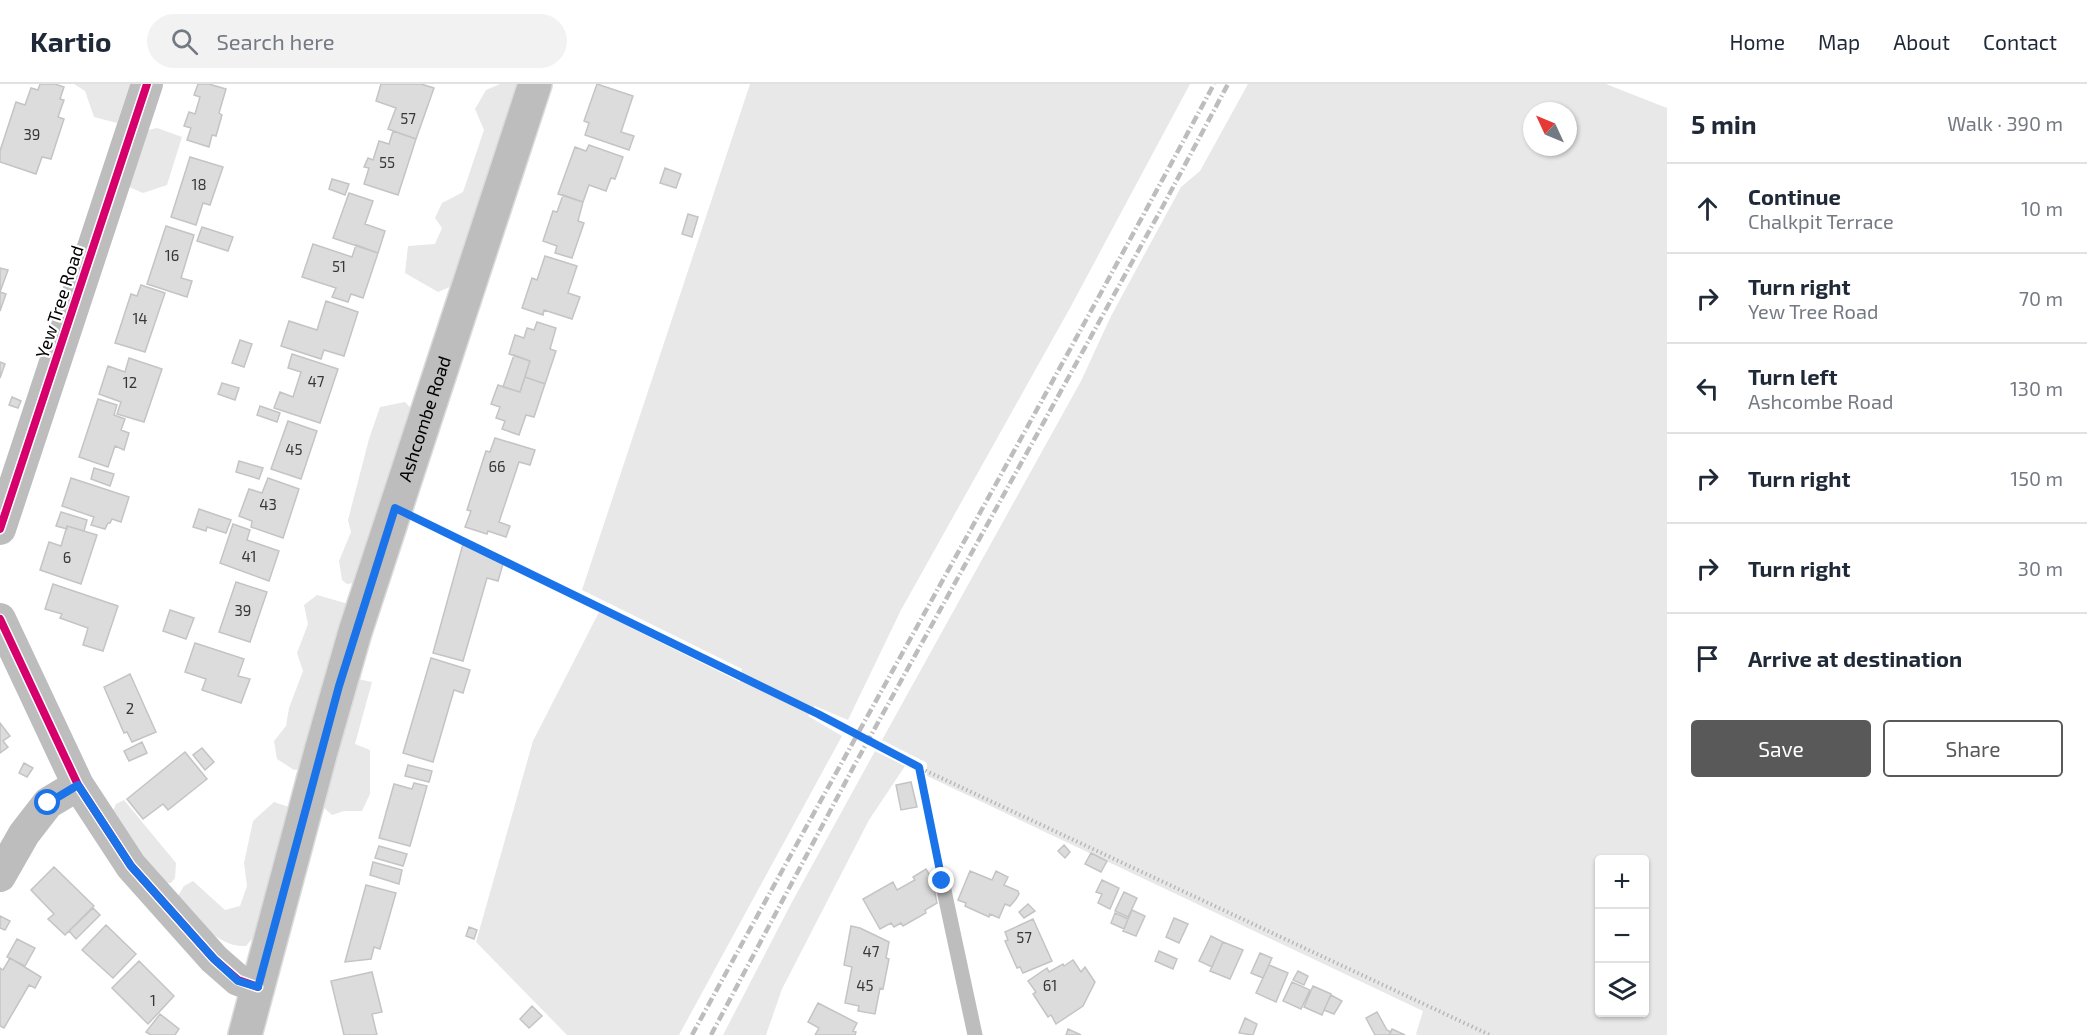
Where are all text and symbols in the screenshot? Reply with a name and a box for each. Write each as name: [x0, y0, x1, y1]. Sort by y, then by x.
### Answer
search box: [147, 14, 567, 68]
text: Kartio: [30, 24, 111, 58]
icon: search: [168, 25, 201, 58]
text: Search here: [216, 28, 335, 54]
text: Home: [1729, 29, 1785, 54]
text: Map: [1818, 29, 1860, 54]
text: About: [1893, 29, 1950, 54]
text: Contact: [1983, 29, 2057, 54]
north arrow: [1523, 102, 1577, 156]
text: 5 min: [1691, 108, 1757, 139]
house number: 57: [400, 109, 416, 127]
text: Walk · 390 m: [1947, 111, 2063, 135]
house number: 39: [24, 125, 40, 143]
house number: 55: [379, 153, 395, 171]
house number: 18: [191, 175, 207, 193]
text: Continue: [1748, 183, 1841, 209]
icon: ahead: [1691, 192, 1724, 225]
text: 10 m: [2021, 196, 2063, 220]
text: Chalkpit Terrace: [1748, 209, 1894, 233]
street label: Yew Tree Road: [30, 242, 88, 361]
house number: 16: [165, 246, 179, 264]
house number: 51: [332, 257, 346, 275]
text: Turn right: [1748, 273, 1850, 299]
icon: right: [1691, 282, 1724, 315]
text: 70 m: [2019, 286, 2063, 310]
text: Yew Tree Road: [1748, 299, 1878, 323]
house number: 14: [132, 309, 148, 327]
street label: Ashcombe Road: [393, 353, 455, 484]
text: Turn left: [1748, 363, 1837, 389]
house number: 47: [308, 372, 325, 390]
icon: left: [1691, 372, 1724, 405]
house number: 12: [123, 373, 137, 391]
text: 130 m: [2010, 376, 2063, 400]
text: Ashcombe Road: [1748, 389, 1893, 413]
house number: 45: [285, 440, 303, 458]
house number: 66: [488, 457, 506, 475]
icon: right: [1691, 462, 1724, 495]
text: Turn right: [1748, 465, 1850, 491]
text: 150 m: [2010, 466, 2063, 490]
house number: 43: [259, 495, 277, 513]
house number: 41: [241, 547, 257, 565]
house number: 6: [63, 548, 71, 566]
icon: right: [1691, 552, 1724, 585]
text: Turn right: [1748, 555, 1850, 581]
text: 30 m: [2018, 556, 2063, 580]
house number: 39: [235, 601, 251, 619]
icon: arrive: [1691, 642, 1724, 675]
text: Arrive at destination: [1748, 645, 1962, 671]
house number: 2: [126, 699, 134, 717]
button: Save: [1691, 720, 1871, 777]
button: Share: [1883, 720, 2063, 777]
route start: [34, 789, 60, 815]
map controls: [1595, 855, 1649, 1017]
button: +: [1595, 855, 1649, 909]
route end: [928, 867, 954, 893]
button: −: [1595, 909, 1649, 963]
house number: 57: [1016, 928, 1032, 946]
house number: 47: [863, 942, 880, 960]
button: layers: [1595, 963, 1649, 1017]
house number: 45: [856, 976, 874, 994]
house number: 61: [1043, 976, 1057, 994]
house number: 1: [150, 991, 156, 1009]

